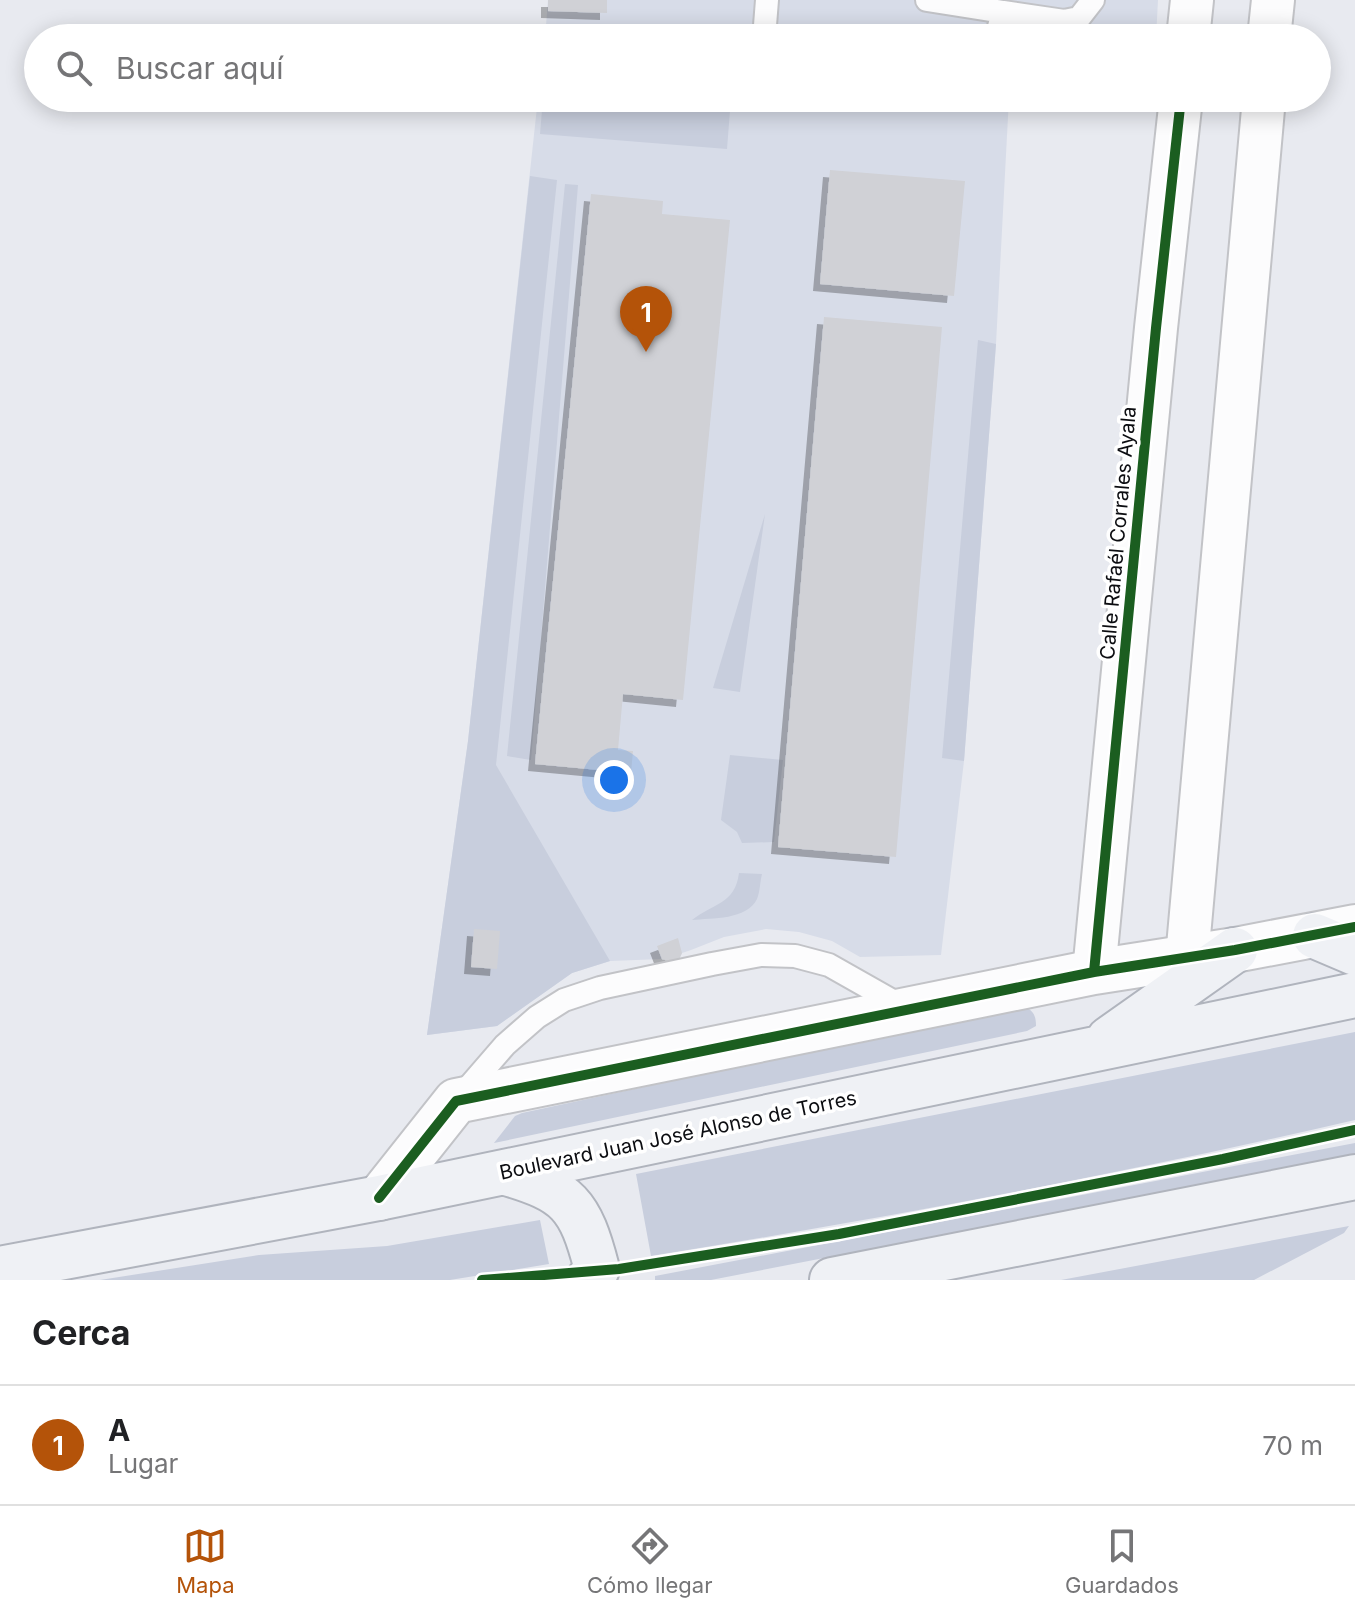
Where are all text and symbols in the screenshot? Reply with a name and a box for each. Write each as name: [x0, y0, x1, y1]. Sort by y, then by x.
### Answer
search box: [24, 24, 1331, 112]
icon: search: [52, 46, 96, 90]
text: Buscar aquí: [116, 50, 283, 86]
pin: 1: [620, 286, 672, 352]
street label: Calle Rafaél Corrales Ayala: [1095, 405, 1141, 661]
your location: [594, 760, 634, 800]
street label: Boulevard Juan José Alonso de Torres: [497, 1085, 859, 1185]
text: Cerca: [32, 1312, 131, 1353]
text: A: [108, 1412, 130, 1448]
text: 1: [52, 1430, 64, 1461]
text: 70 m: [1262, 1430, 1323, 1461]
text: Lugar: [108, 1448, 178, 1479]
tab: Mapa: [176, 1524, 235, 1598]
tab: Cómo llegar: [587, 1524, 713, 1598]
tab: Guardados: [1065, 1524, 1179, 1598]

